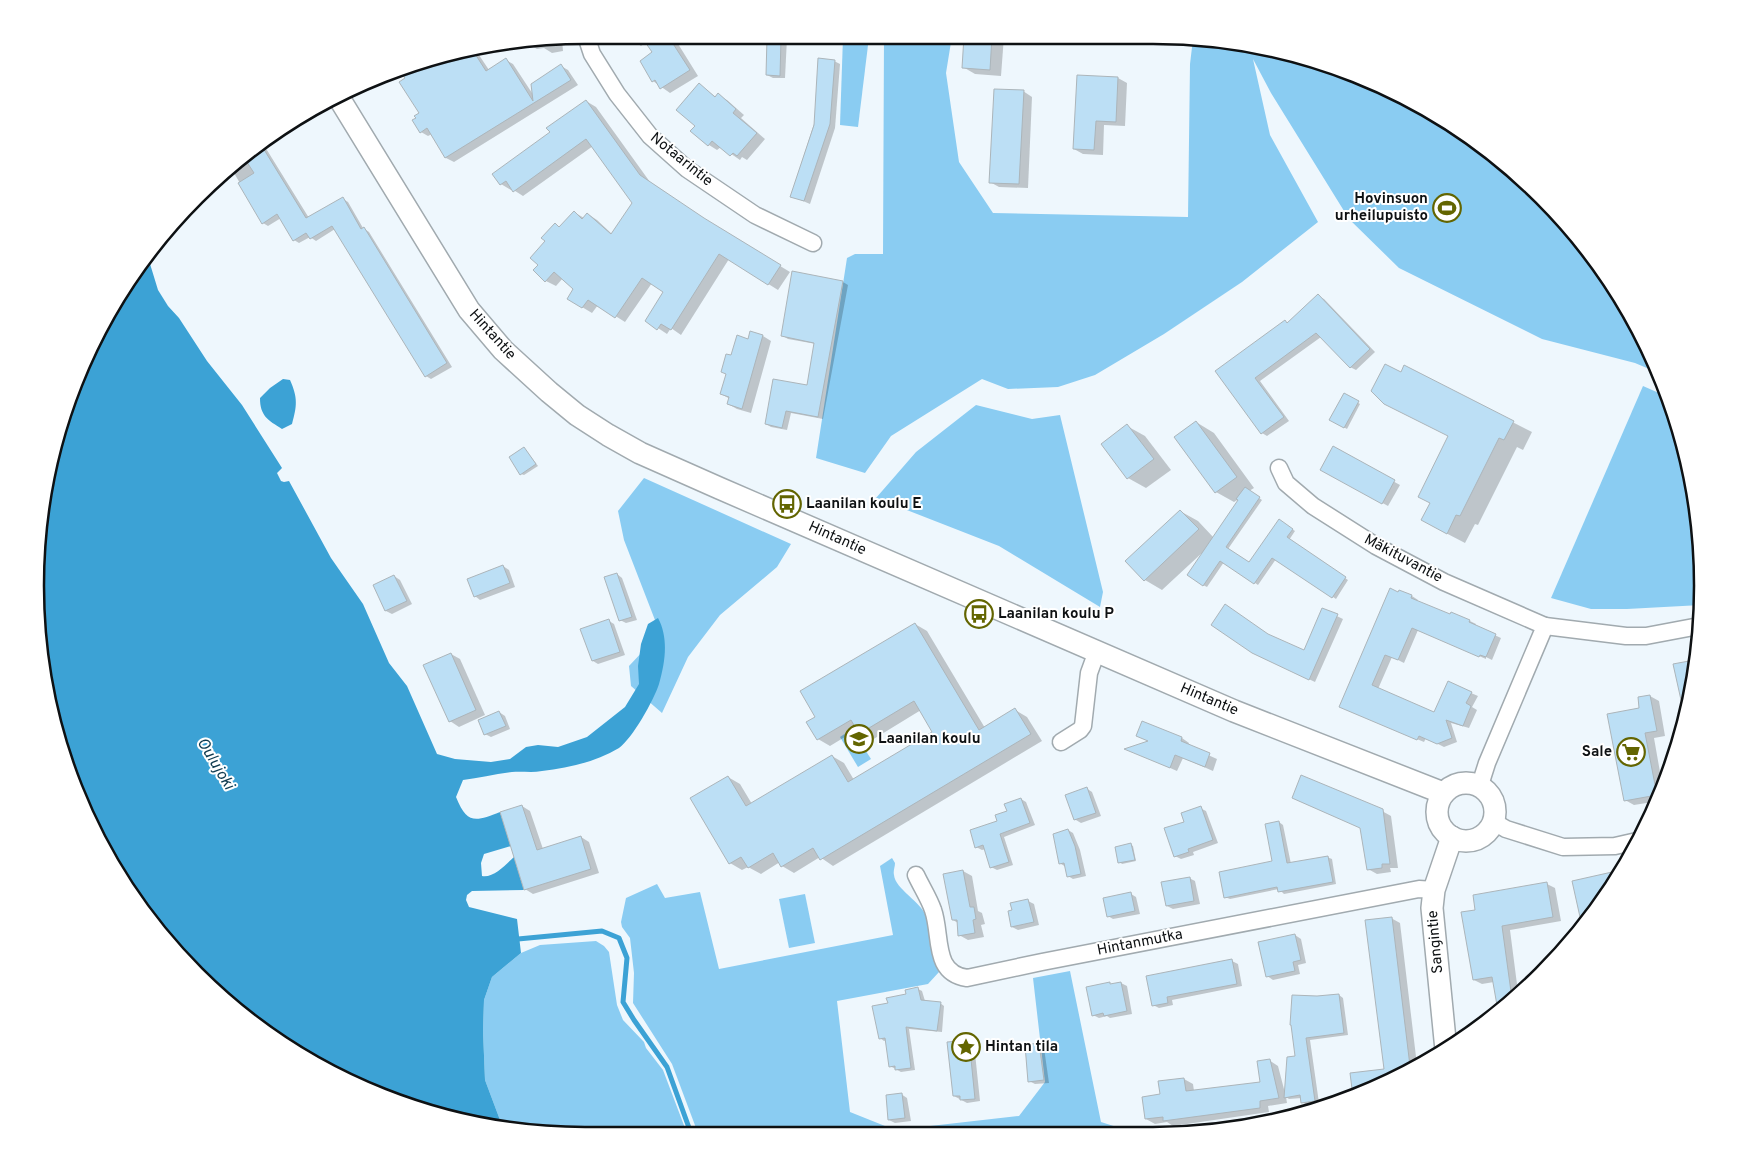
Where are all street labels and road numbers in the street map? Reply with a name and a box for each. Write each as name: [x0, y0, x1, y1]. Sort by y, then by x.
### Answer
street label: Notaarintie: [646, 129, 716, 191]
street label: Hintantie: [464, 306, 520, 364]
street label: Hintantie: [805, 518, 869, 560]
street label: Mäkituvantie: [1361, 530, 1445, 588]
street label: Hintantie: [1177, 679, 1241, 721]
street label: Sangintie: [1424, 910, 1448, 974]
street label: Hintanmutka: [1096, 925, 1184, 961]

